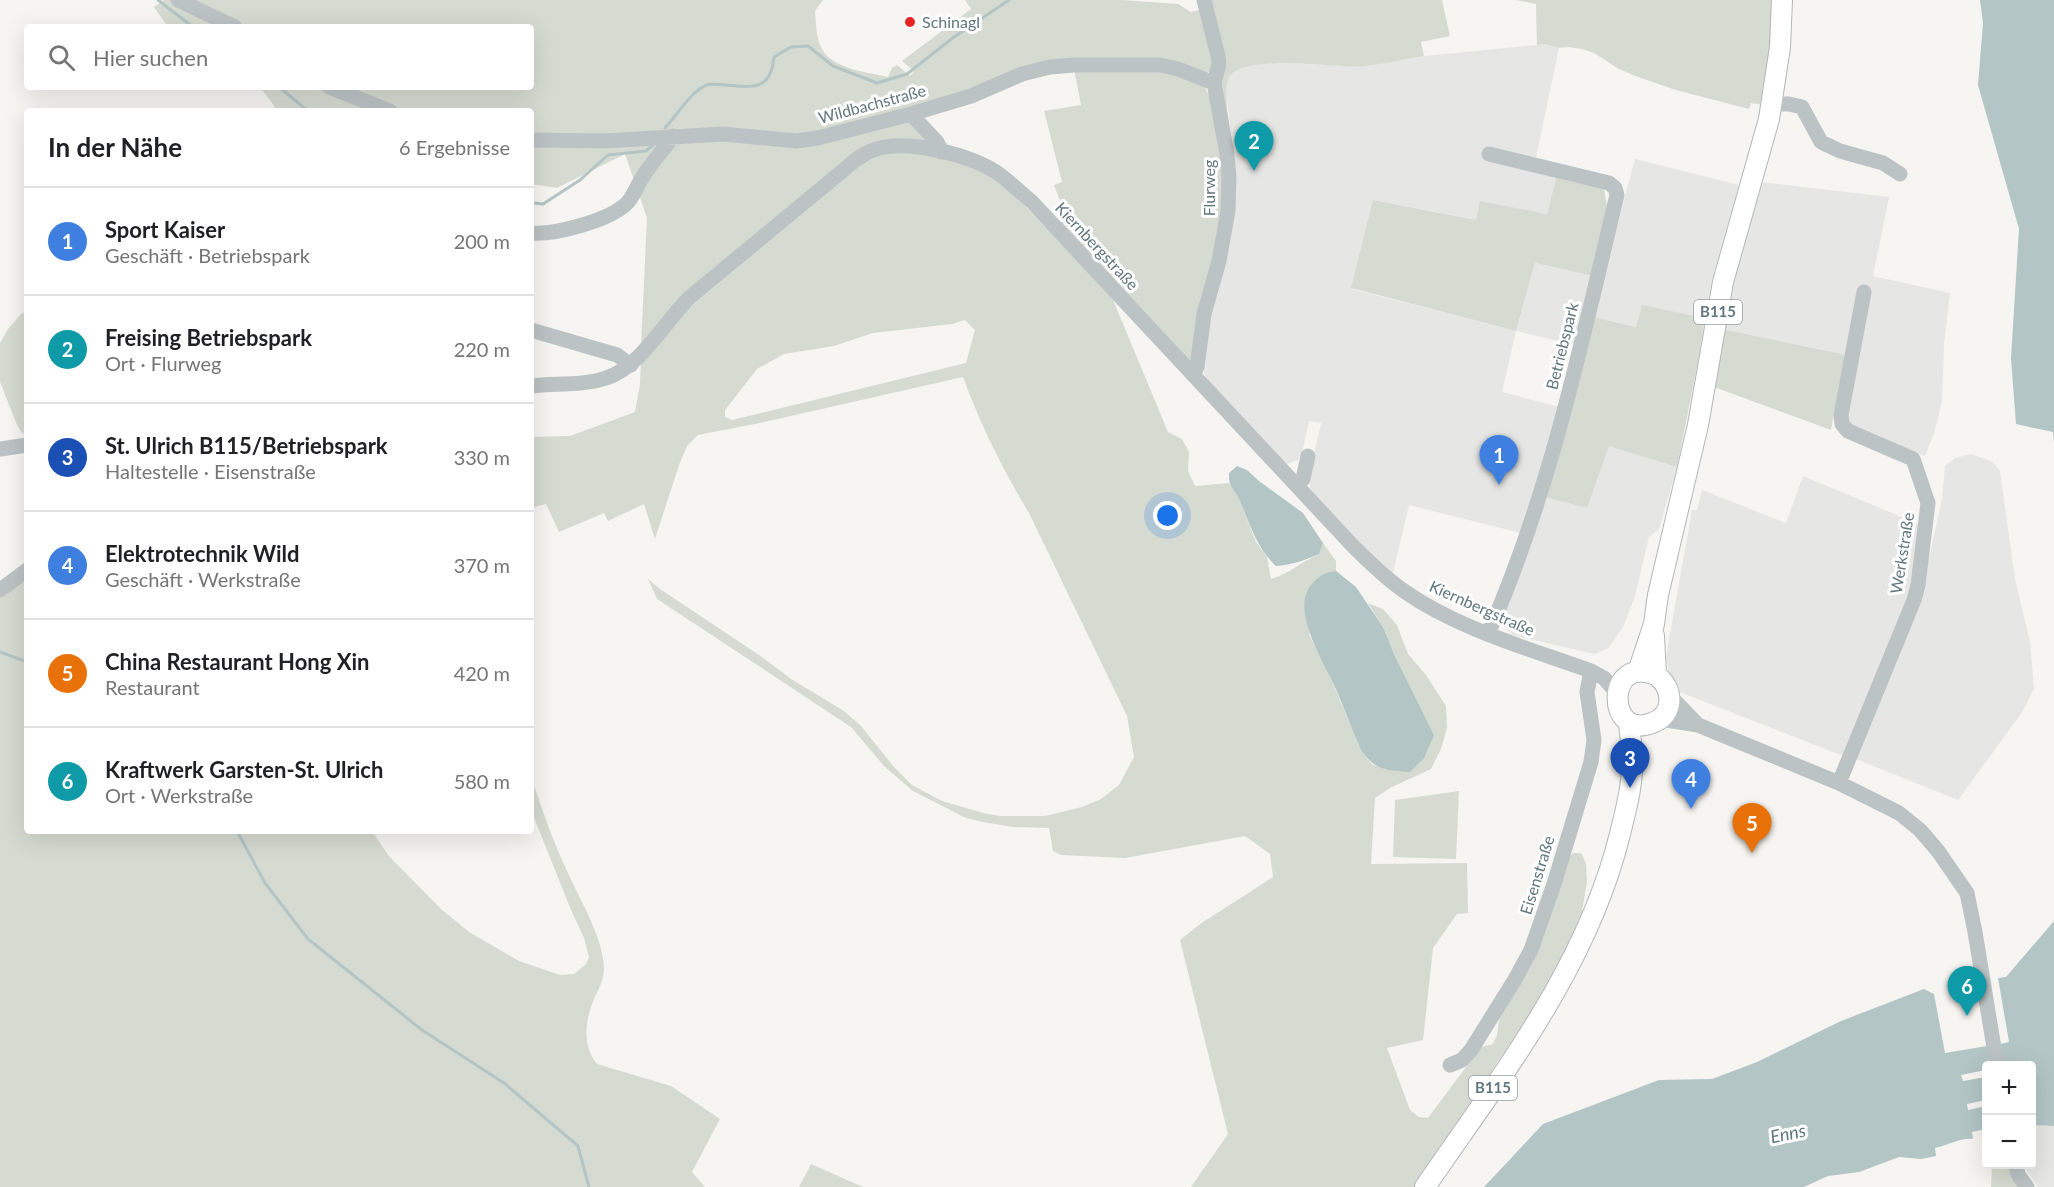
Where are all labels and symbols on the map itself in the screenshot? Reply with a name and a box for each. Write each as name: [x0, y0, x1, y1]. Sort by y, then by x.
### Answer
place label: Schinagl: [922, 12, 980, 31]
marker: Schinagl: [903, 15, 917, 29]
street label: Wildbachstraße: [816, 80, 928, 127]
pin: 2: [1234, 122, 1274, 171]
street label: Flurweg: [1199, 160, 1218, 216]
street label: Kiernbergstraße: [1052, 198, 1143, 293]
street label: Betriebspark: [1542, 299, 1582, 391]
road number: B115: [1694, 300, 1742, 324]
pin: 1: [1480, 436, 1518, 485]
your location: [1153, 501, 1182, 530]
street label: Werkstraße: [1886, 511, 1917, 595]
street label: Kiernbergstraße: [1427, 576, 1538, 639]
pin: 3: [1610, 738, 1650, 788]
pin: 4: [1672, 760, 1710, 809]
pin: 5: [1732, 804, 1772, 853]
street label: Eisenstraße: [1516, 833, 1558, 917]
pin: 6: [1948, 966, 1986, 1016]
road number: B115: [1469, 1076, 1517, 1100]
water label: Enns: [1768, 1119, 1808, 1147]

